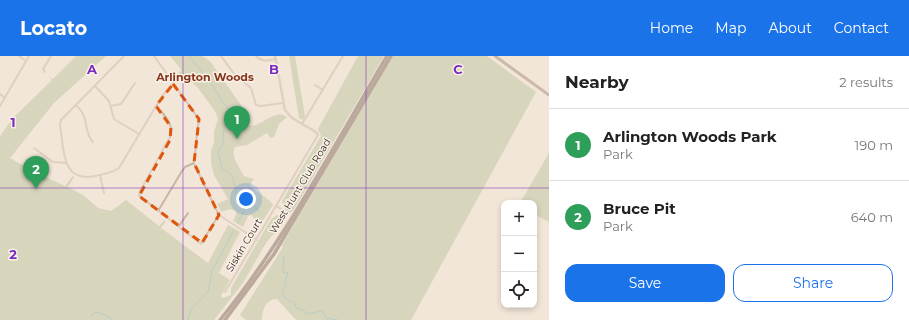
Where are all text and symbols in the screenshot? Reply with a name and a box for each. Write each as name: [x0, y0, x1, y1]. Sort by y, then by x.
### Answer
text: Locato: [20, 17, 87, 40]
text: Home: [650, 19, 693, 37]
text: Map: [715, 19, 746, 37]
text: About: [768, 19, 812, 37]
text: Contact: [834, 19, 889, 37]
text: A: [86, 61, 98, 77]
text: B: [269, 61, 279, 77]
text: C: [453, 61, 463, 77]
district label: Arlington Woods: [155, 70, 254, 84]
text: Nearby: [565, 72, 629, 92]
text: 2 results: [839, 74, 893, 90]
pin: 1: [224, 106, 250, 139]
text: 1: [10, 114, 16, 130]
text: Arlington Woods Park: [603, 127, 777, 146]
street label: West Hunt Club Road: [266, 136, 334, 236]
text: 1: [575, 137, 581, 153]
text: 190 m: [855, 137, 893, 153]
text: Park: [603, 146, 633, 162]
pin: 2: [23, 156, 49, 189]
your location: [236, 189, 256, 209]
text: Bruce Pit: [603, 199, 676, 218]
map controls: [501, 200, 537, 308]
button: +: [501, 200, 537, 236]
text: 2: [574, 209, 582, 225]
text: 640 m: [851, 209, 893, 225]
street label: Siskin Court: [223, 216, 265, 274]
text: Park: [603, 218, 633, 234]
button: −: [501, 236, 537, 272]
text: 2: [9, 246, 17, 262]
button: Save: [565, 264, 725, 302]
button: Share: [733, 264, 893, 302]
button: locate: [501, 272, 537, 308]

